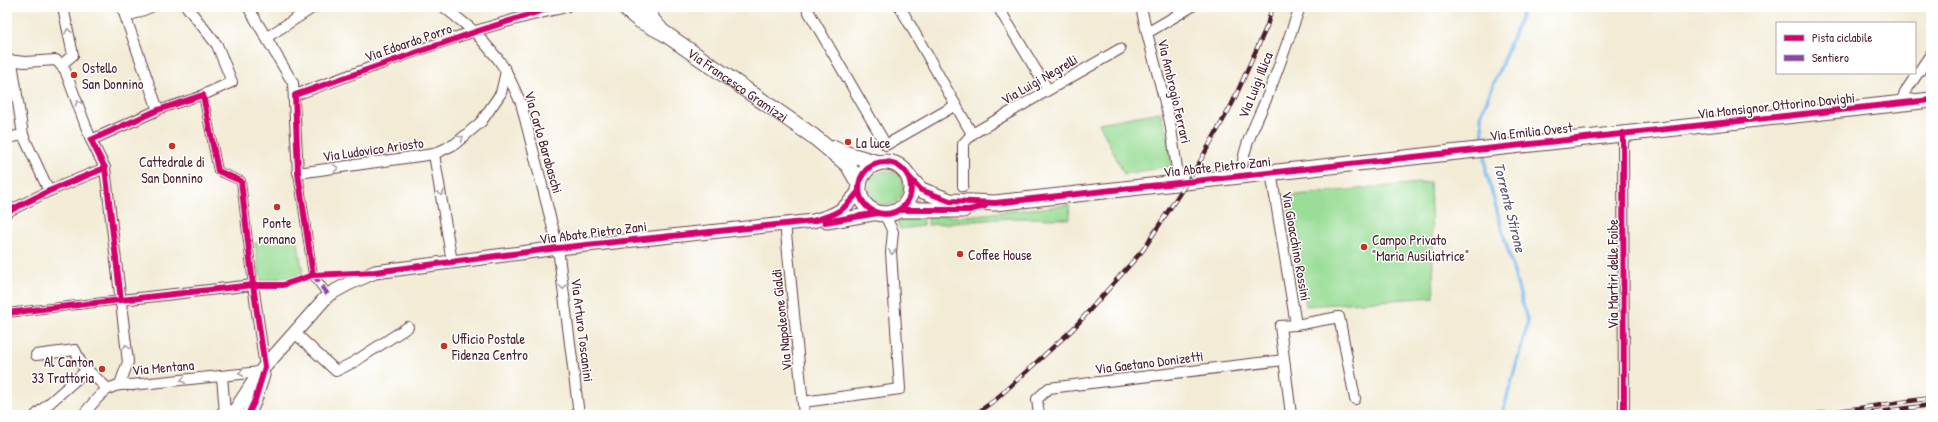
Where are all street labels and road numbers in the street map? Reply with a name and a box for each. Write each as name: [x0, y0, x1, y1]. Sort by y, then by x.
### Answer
street label: Via Edoardo Porro: [362, 18, 454, 66]
street label: Via Ambrogio Ferrari: [1153, 37, 1196, 145]
street label: Via Francesco Gramizzi: [684, 43, 792, 126]
street label: Via Luigi Negrelli: [997, 49, 1081, 109]
street label: Via Luigi Illica: [1233, 49, 1278, 121]
street label: Via Monsignor Ottorino Davighi: [1696, 87, 1856, 124]
street label: Via Carlo Barabaschi: [520, 89, 568, 195]
street label: Via Emilia Ovest: [1489, 117, 1574, 145]
street label: Via Ludovico Ariosto: [321, 132, 425, 165]
street label: Via Abate Pietro Zani: [1162, 151, 1272, 181]
street label: Via Gioacchino Rossini: [1278, 190, 1316, 302]
street label: Via Abate Pietro Zani: [538, 216, 648, 248]
street label: Via Martiri delle Foibe: [1603, 219, 1622, 329]
street label: Via Napoleone Gialdi: [766, 268, 797, 372]
street label: Via Arturo Toscanini: [567, 277, 599, 383]
street label: Via Gaetano Donizetti: [1094, 346, 1204, 378]
street label: Via Mentana: [131, 355, 195, 379]

